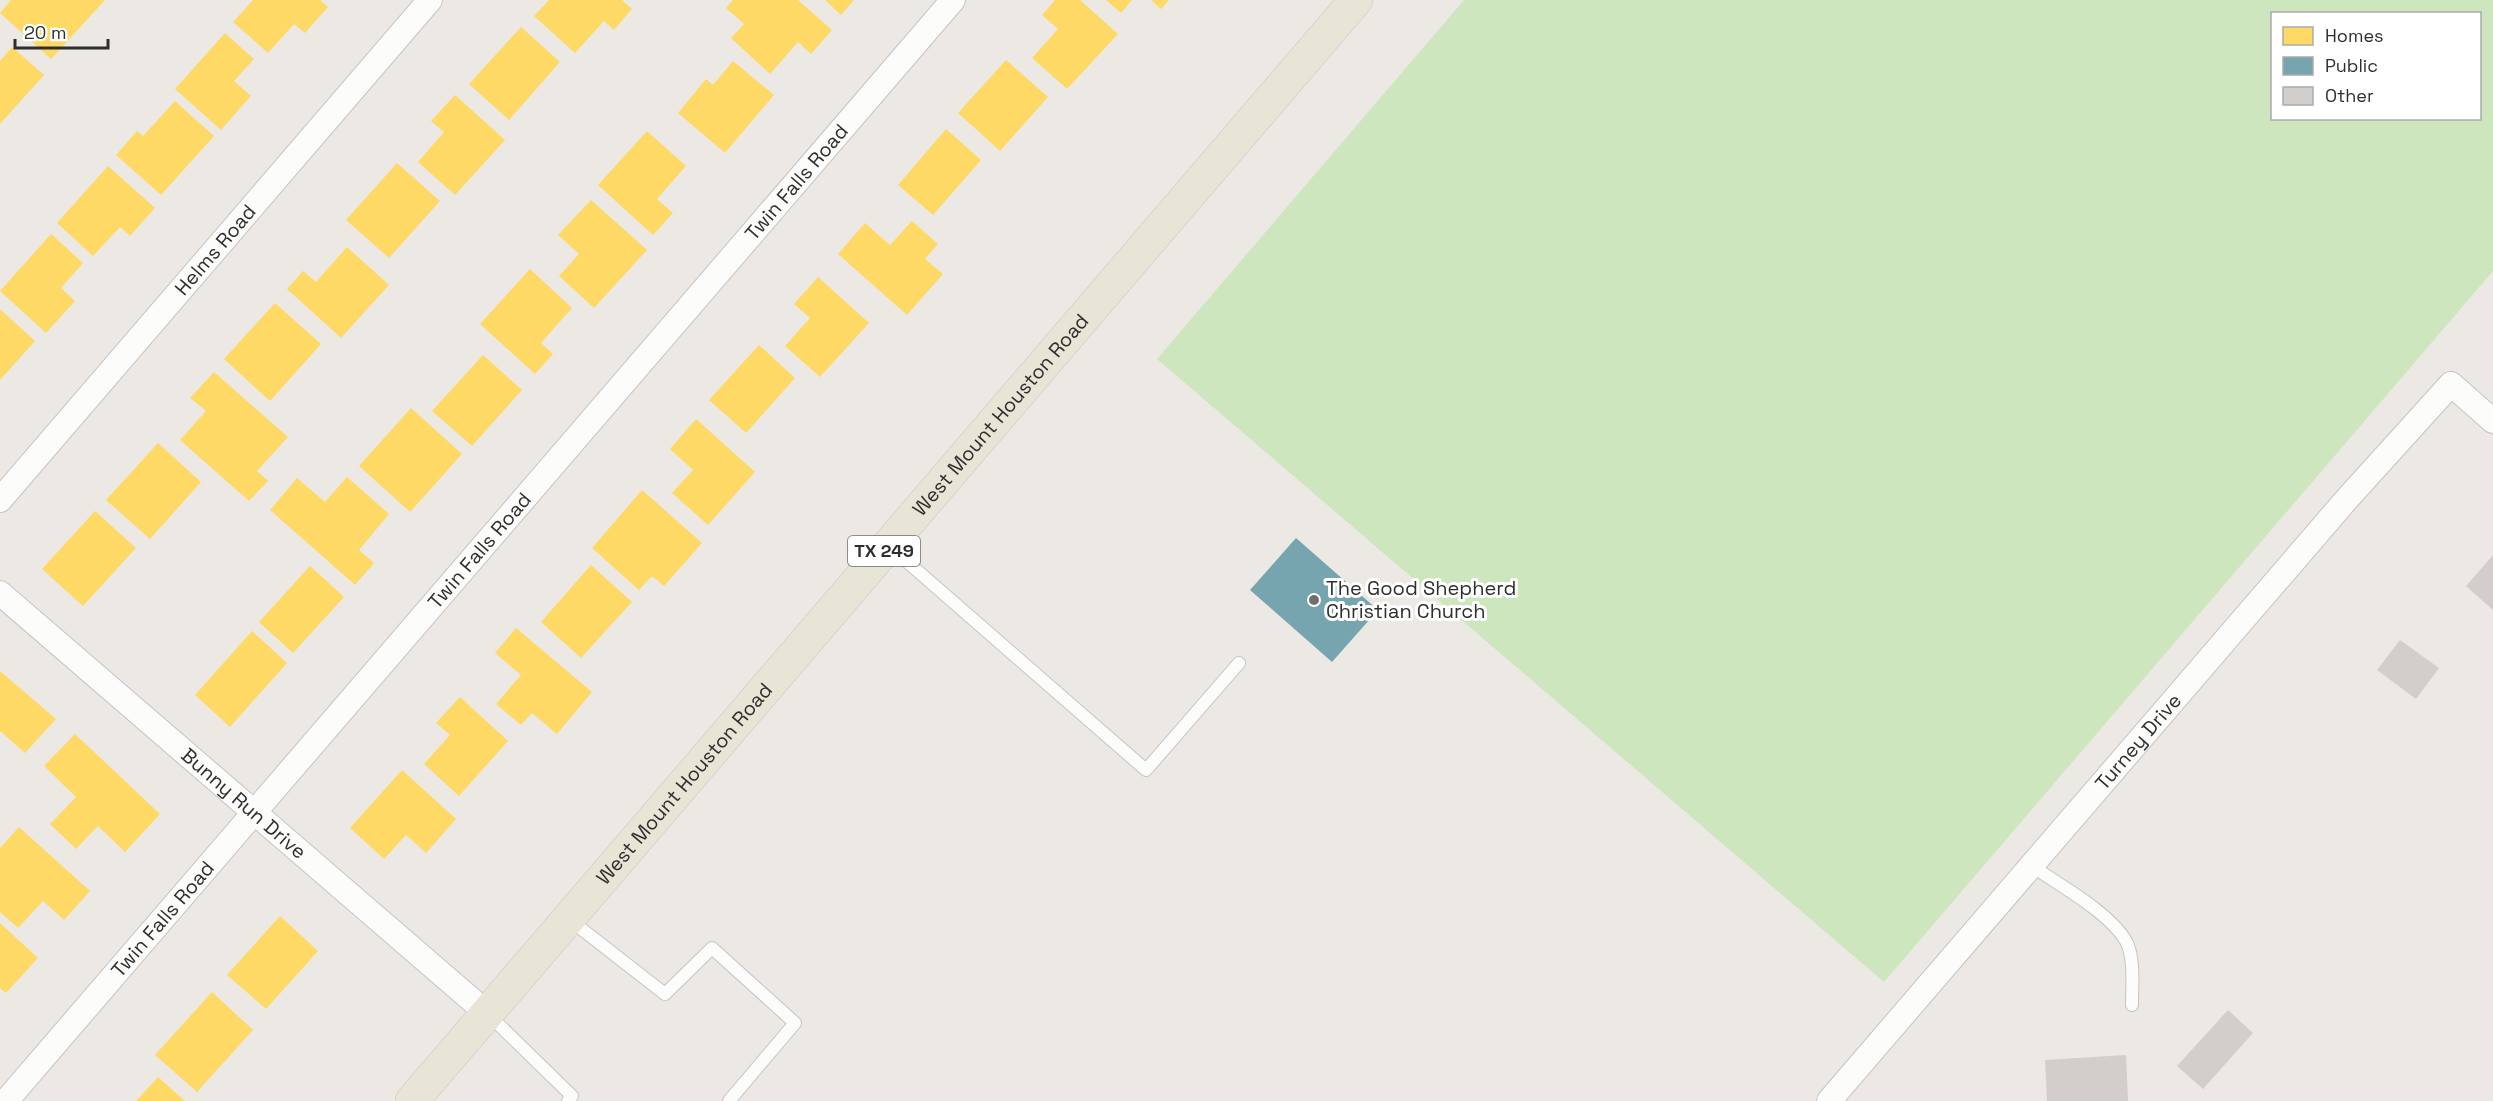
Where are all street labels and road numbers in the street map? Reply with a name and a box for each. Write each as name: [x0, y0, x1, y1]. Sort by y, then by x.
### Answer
street label: Twin Falls Road: [739, 119, 854, 246]
street label: Helms Road: [169, 199, 262, 301]
street label: West Mount Houston Road: [907, 308, 1094, 521]
street label: Twin Falls Road: [422, 487, 537, 614]
road number: TX 249: [848, 536, 920, 566]
street label: West Mount Houston Road: [590, 677, 778, 890]
street label: Turney Drive: [2089, 688, 2187, 795]
street label: Bunny Run Drive: [176, 742, 312, 865]
street label: Twin Falls Road: [105, 855, 220, 983]

